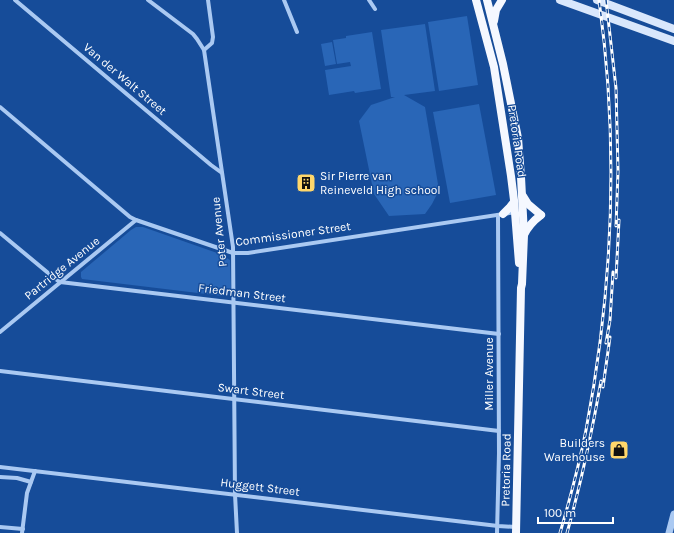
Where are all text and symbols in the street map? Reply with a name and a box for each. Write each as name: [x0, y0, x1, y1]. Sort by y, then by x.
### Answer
street label: Van der Walt Street: [81, 40, 170, 118]
street label: Pretoria Road: [505, 104, 529, 178]
place label: Sir Pierre van Reineveld High school: [320, 169, 441, 197]
building icon: Sir Pierre van Reineveld High school: [295, 172, 317, 194]
street label: Peter Avenue: [208, 196, 230, 268]
street label: Commissioner Street: [234, 219, 352, 249]
street label: Partridge Avenue: [22, 233, 102, 303]
street label: Friedman Street: [197, 281, 287, 305]
street label: Miller Avenue: [482, 337, 496, 411]
street label: Swart Street: [217, 380, 286, 402]
street label: Pretoria Road: [498, 433, 514, 507]
place label: Builders Warehouse: [544, 436, 605, 464]
shop icon: Builders Warehouse: [608, 439, 630, 461]
street label: Huggett Street: [220, 475, 301, 499]
scale bar: [538, 499, 613, 525]
text: 100 m: [544, 506, 576, 520]

